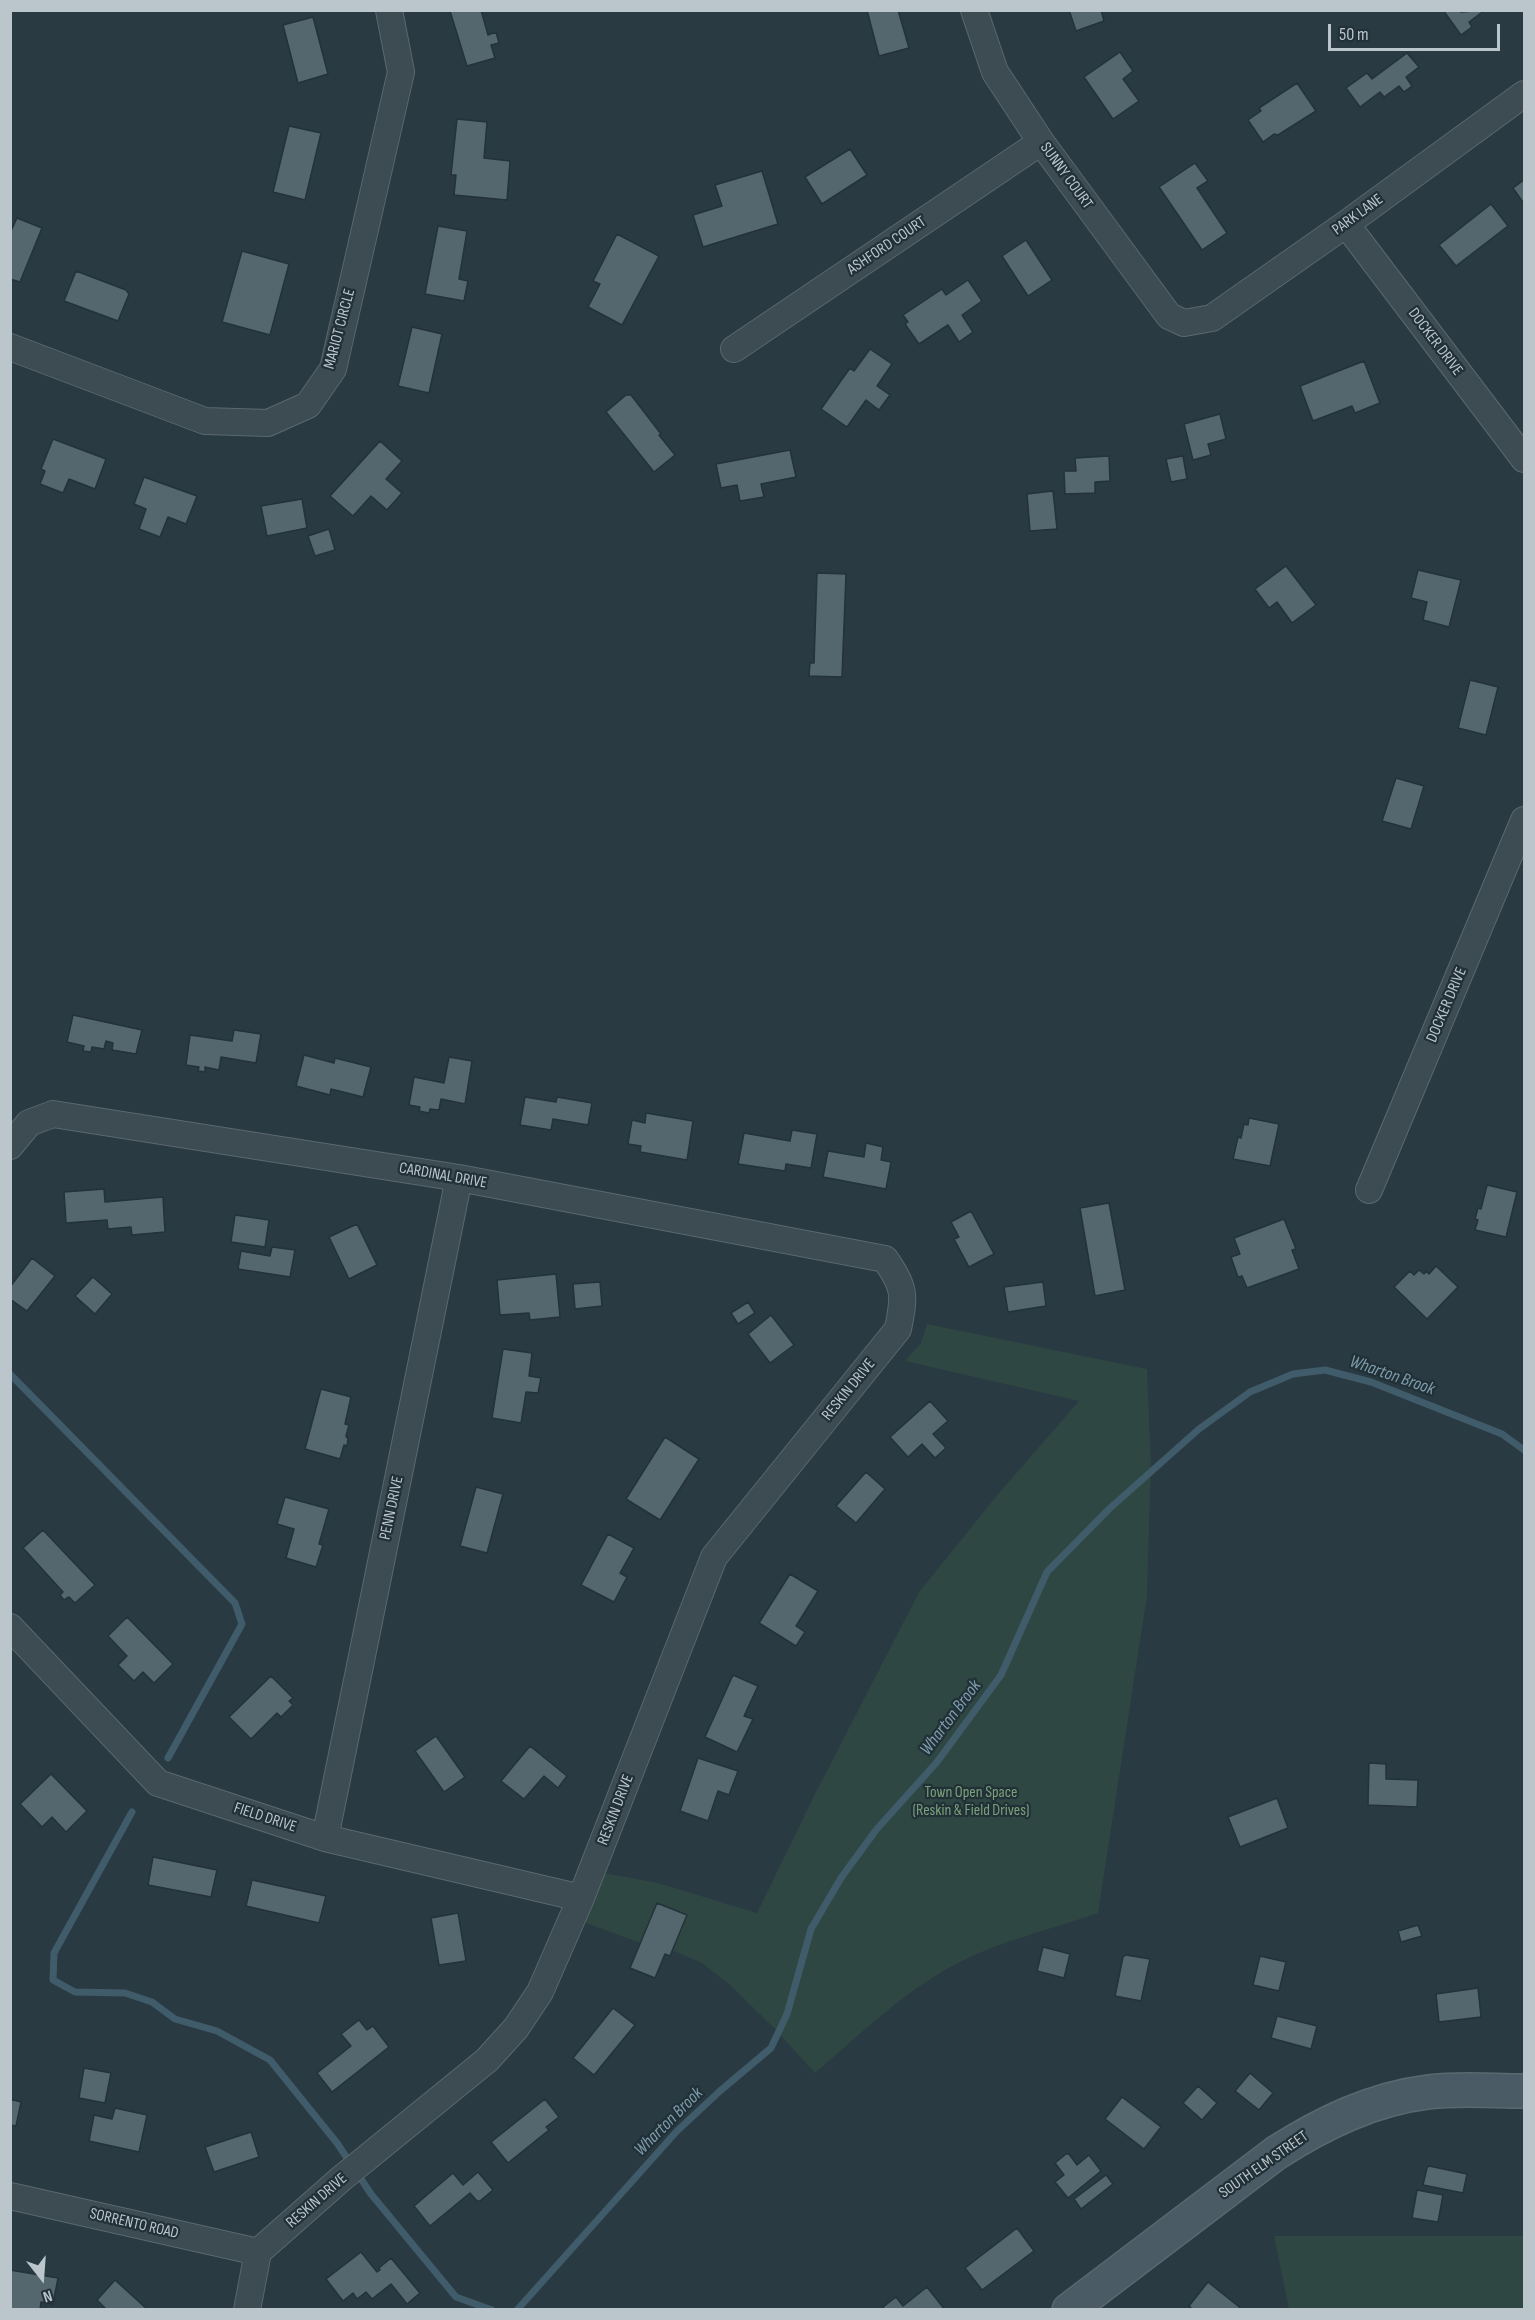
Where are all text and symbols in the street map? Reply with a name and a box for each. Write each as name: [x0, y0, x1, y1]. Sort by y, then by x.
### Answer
scale bar: [1331, 12, 1504, 50]
text: 50 m: [1339, 24, 1369, 45]
street label: SUNNY COURT: [1035, 139, 1097, 213]
street label: PARK LANE: [1329, 190, 1387, 240]
street label: ASHFORD COURT: [844, 213, 930, 279]
street label: MARIOT CIRCLE: [320, 287, 360, 371]
street label: DOCKER DRIVE: [1403, 304, 1467, 380]
street label: DOCKER DRIVE: [1423, 965, 1471, 1045]
street label: CARDINAL DRIVE: [398, 1159, 488, 1193]
water label: Wharton Brook: [1347, 1351, 1437, 1401]
street label: RESKIN DRIVE: [818, 1355, 880, 1425]
street label: PENN DRIVE: [376, 1474, 408, 1542]
water label: Wharton Brook: [916, 1676, 986, 1760]
street label: RESKIN DRIVE: [594, 1772, 638, 1848]
park label: Town Open Space (Reskin & Field Drives): [913, 1783, 1029, 1821]
street label: FIELD DRIVE: [231, 1799, 299, 1837]
water label: Wharton Brook: [630, 2083, 708, 2161]
street label: SOUTH ELM STREET: [1216, 2127, 1312, 2203]
street label: RESKIN DRIVE: [283, 2169, 351, 2233]
street label: SORRENTO ROAD: [88, 2204, 180, 2244]
north arrow: [12, 2248, 72, 2308]
text: N: [41, 2285, 54, 2306]

